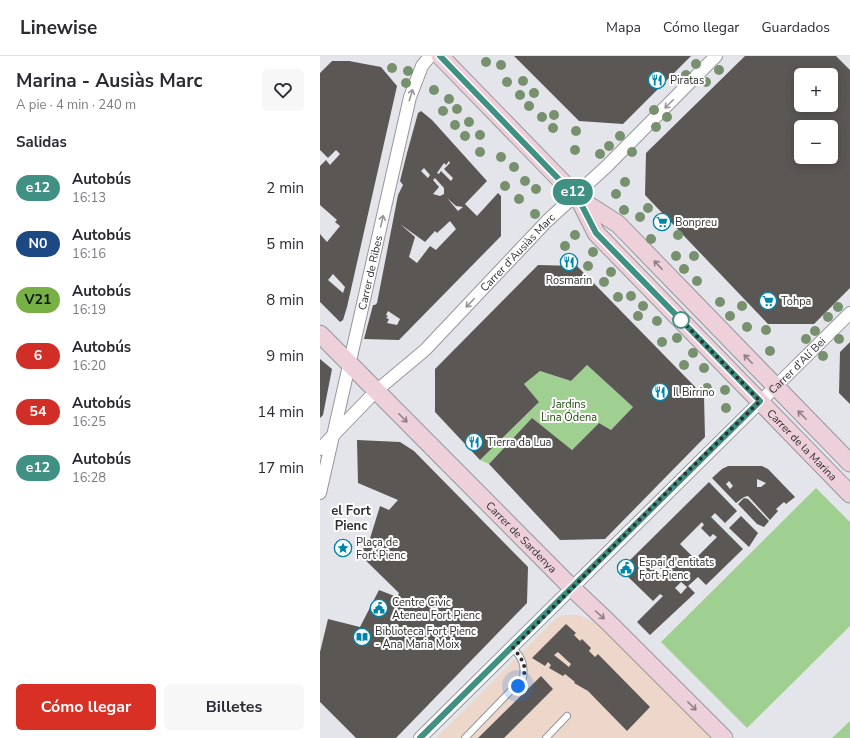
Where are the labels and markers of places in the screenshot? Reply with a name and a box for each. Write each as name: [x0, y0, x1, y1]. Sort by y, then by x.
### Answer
restaurant icon: Piratas: [647, 70, 667, 90]
place label: Piratas: [670, 73, 704, 88]
supermarket icon: Bonpreu: [652, 212, 672, 232]
place label: Bonpreu: [675, 215, 717, 230]
restaurant icon: Rosmarin: [559, 252, 579, 272]
place label: Rosmarin: [546, 273, 592, 288]
supermarket icon: Tohpa: [758, 291, 778, 311]
place label: Tohpa: [781, 294, 812, 309]
unlabelled marker: [672, 311, 690, 329]
restaurant icon: Il Birrino: [650, 382, 670, 402]
place label: Il Birrino: [673, 385, 715, 400]
restaurant icon: Tierra da Lua: [464, 432, 484, 452]
place label: Tierra da Lua: [487, 435, 552, 450]
place label: Plaça de Fort Pienc: [356, 535, 406, 563]
place icon: Plaça de Fort Pienc: [333, 538, 353, 558]
place label: Espai d'entitats Fort Pienc: [639, 555, 714, 583]
public building icon: Espai d'entitats Fort Pienc: [616, 558, 636, 578]
place label: Centre Civic Ateneu Fort Pienc: [392, 595, 480, 623]
public building icon: Centre Civic Ateneu Fort Pienc: [369, 598, 389, 618]
place label: Biblioteca Fort Pienc - Ana Maria Moix: [375, 624, 476, 652]
library icon: Biblioteca Fort Pienc - Ana Maria Moix: [352, 627, 372, 647]

